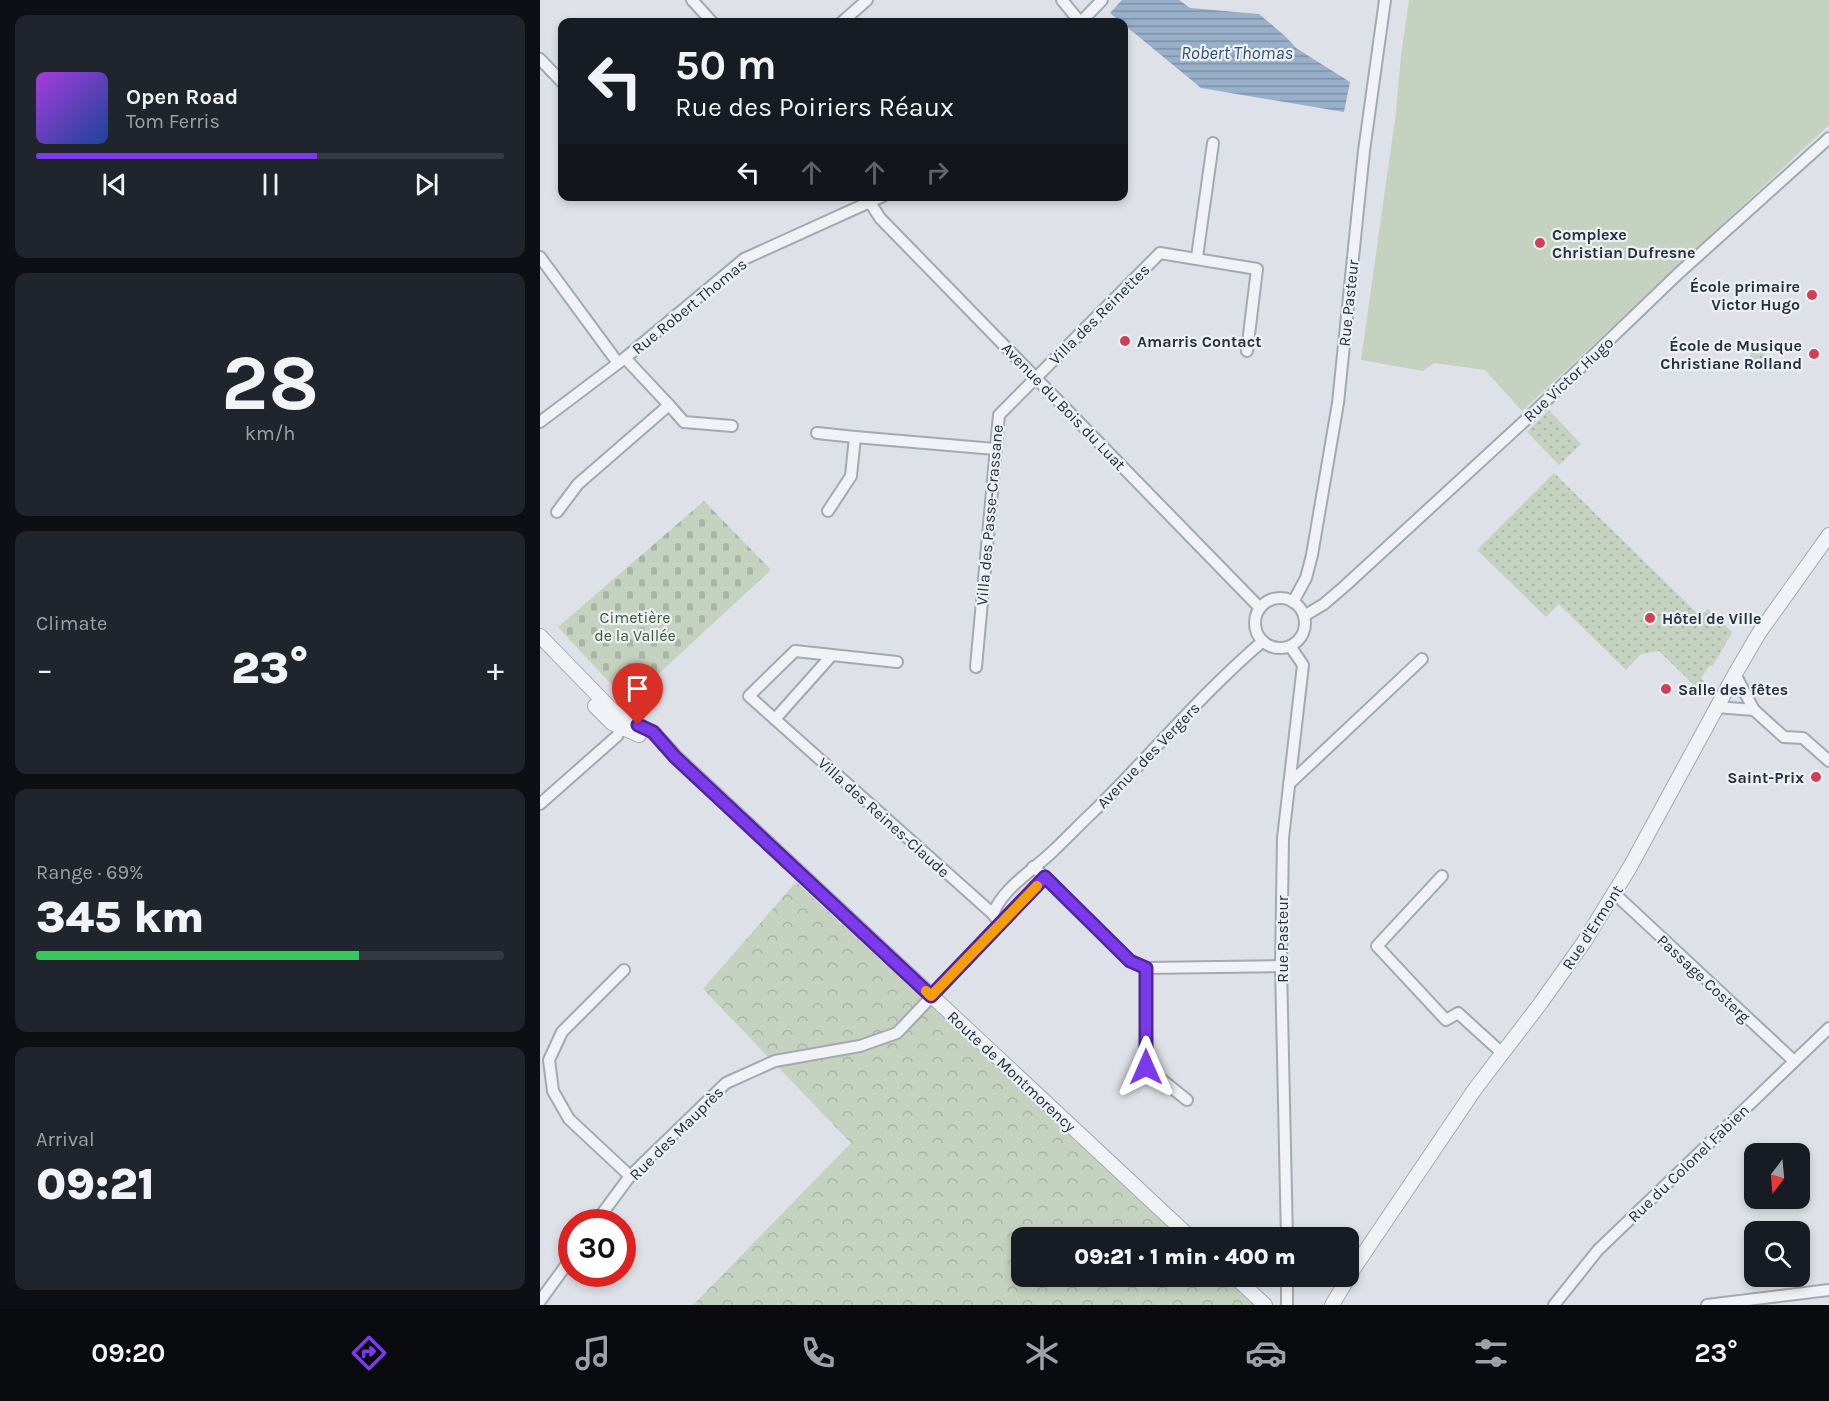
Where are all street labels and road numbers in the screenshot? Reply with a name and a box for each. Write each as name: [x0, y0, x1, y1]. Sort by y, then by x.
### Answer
street label: Rue Robert Thomas: [628, 254, 750, 358]
street label: Rue Pasteur: [1334, 258, 1363, 347]
street label: Villa des Reinettes: [1045, 260, 1154, 369]
street label: Rue Victor Hugo: [1519, 333, 1617, 426]
street label: Avenue du Bois du Luat: [998, 339, 1130, 474]
street label: Villa des Passe-Crassane: [972, 424, 1007, 606]
street label: Avenue des Vergers: [1093, 698, 1204, 812]
street label: Villa des Reines-Claude: [814, 753, 953, 881]
street label: Rue d'Ermont: [1558, 881, 1627, 973]
street label: Rue Pasteur: [1273, 895, 1292, 983]
street label: Passage Costerg: [1653, 930, 1754, 1026]
street label: Route de Montmorency: [943, 1007, 1080, 1136]
street label: Rue des Mauprès: [625, 1082, 727, 1184]
street label: Rue du Colonel Fabien: [1624, 1100, 1753, 1226]

